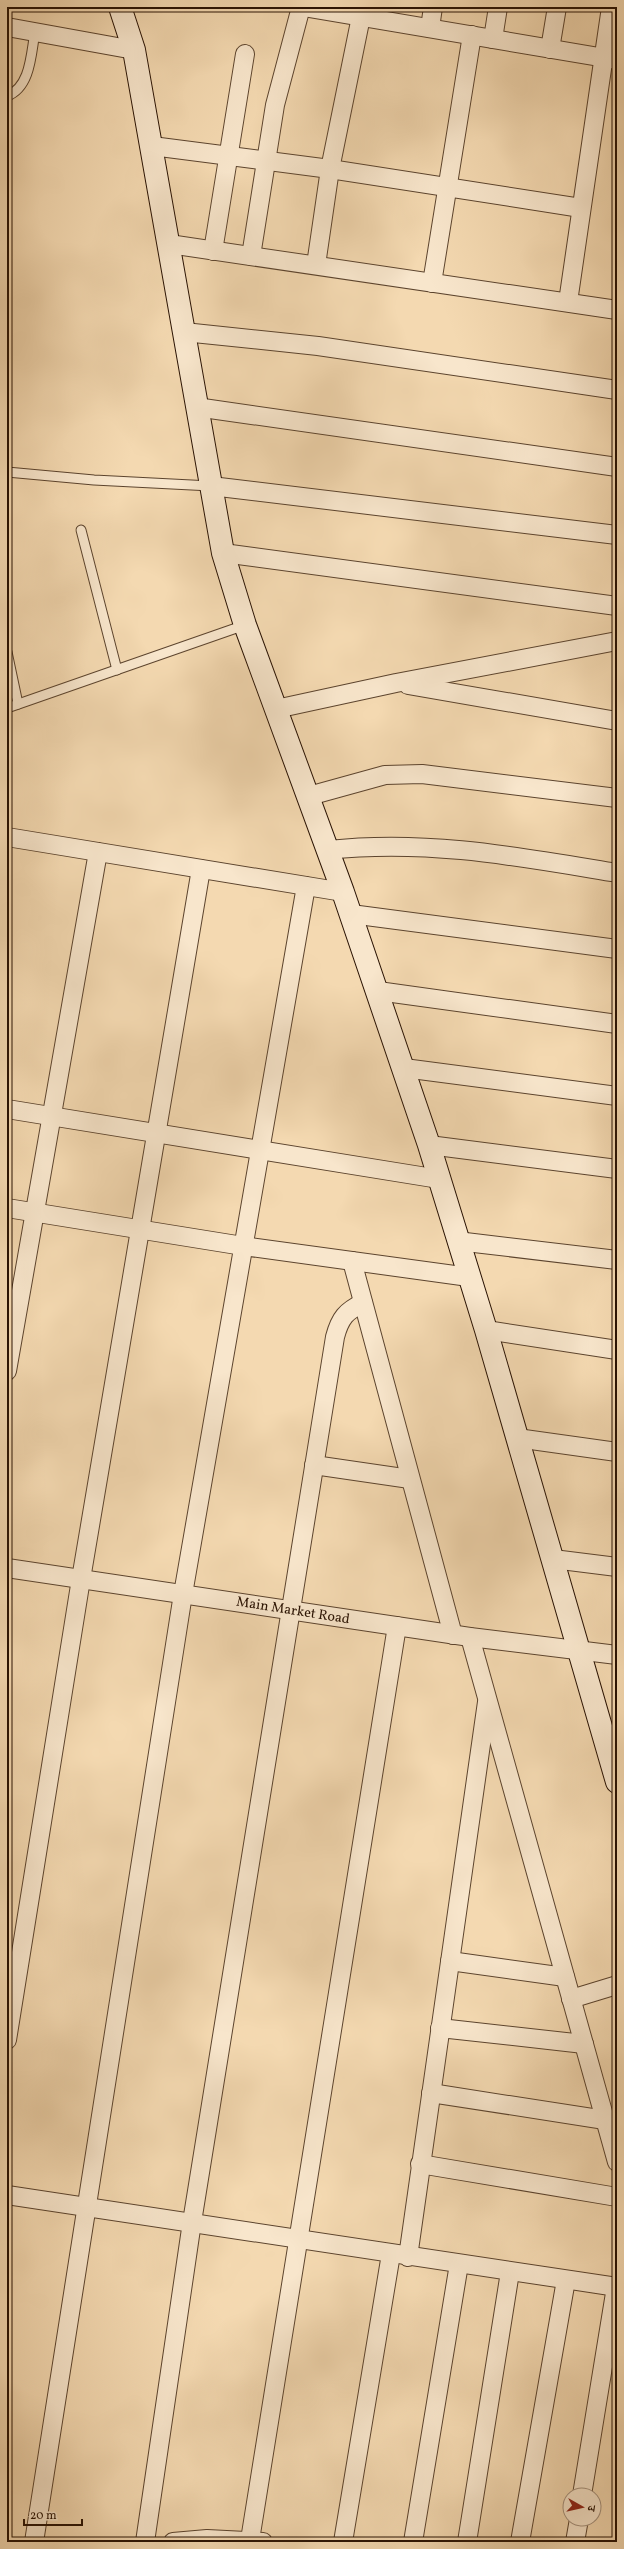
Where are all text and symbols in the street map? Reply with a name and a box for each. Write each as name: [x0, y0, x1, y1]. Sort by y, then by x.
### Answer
street label: Main Market Road: [235, 1593, 351, 1629]
north arrow: [562, 2487, 602, 2527]
scale bar: [24, 2501, 82, 2527]
text: उ: [582, 2503, 598, 2513]
text: 20 m: [30, 2508, 57, 2524]

